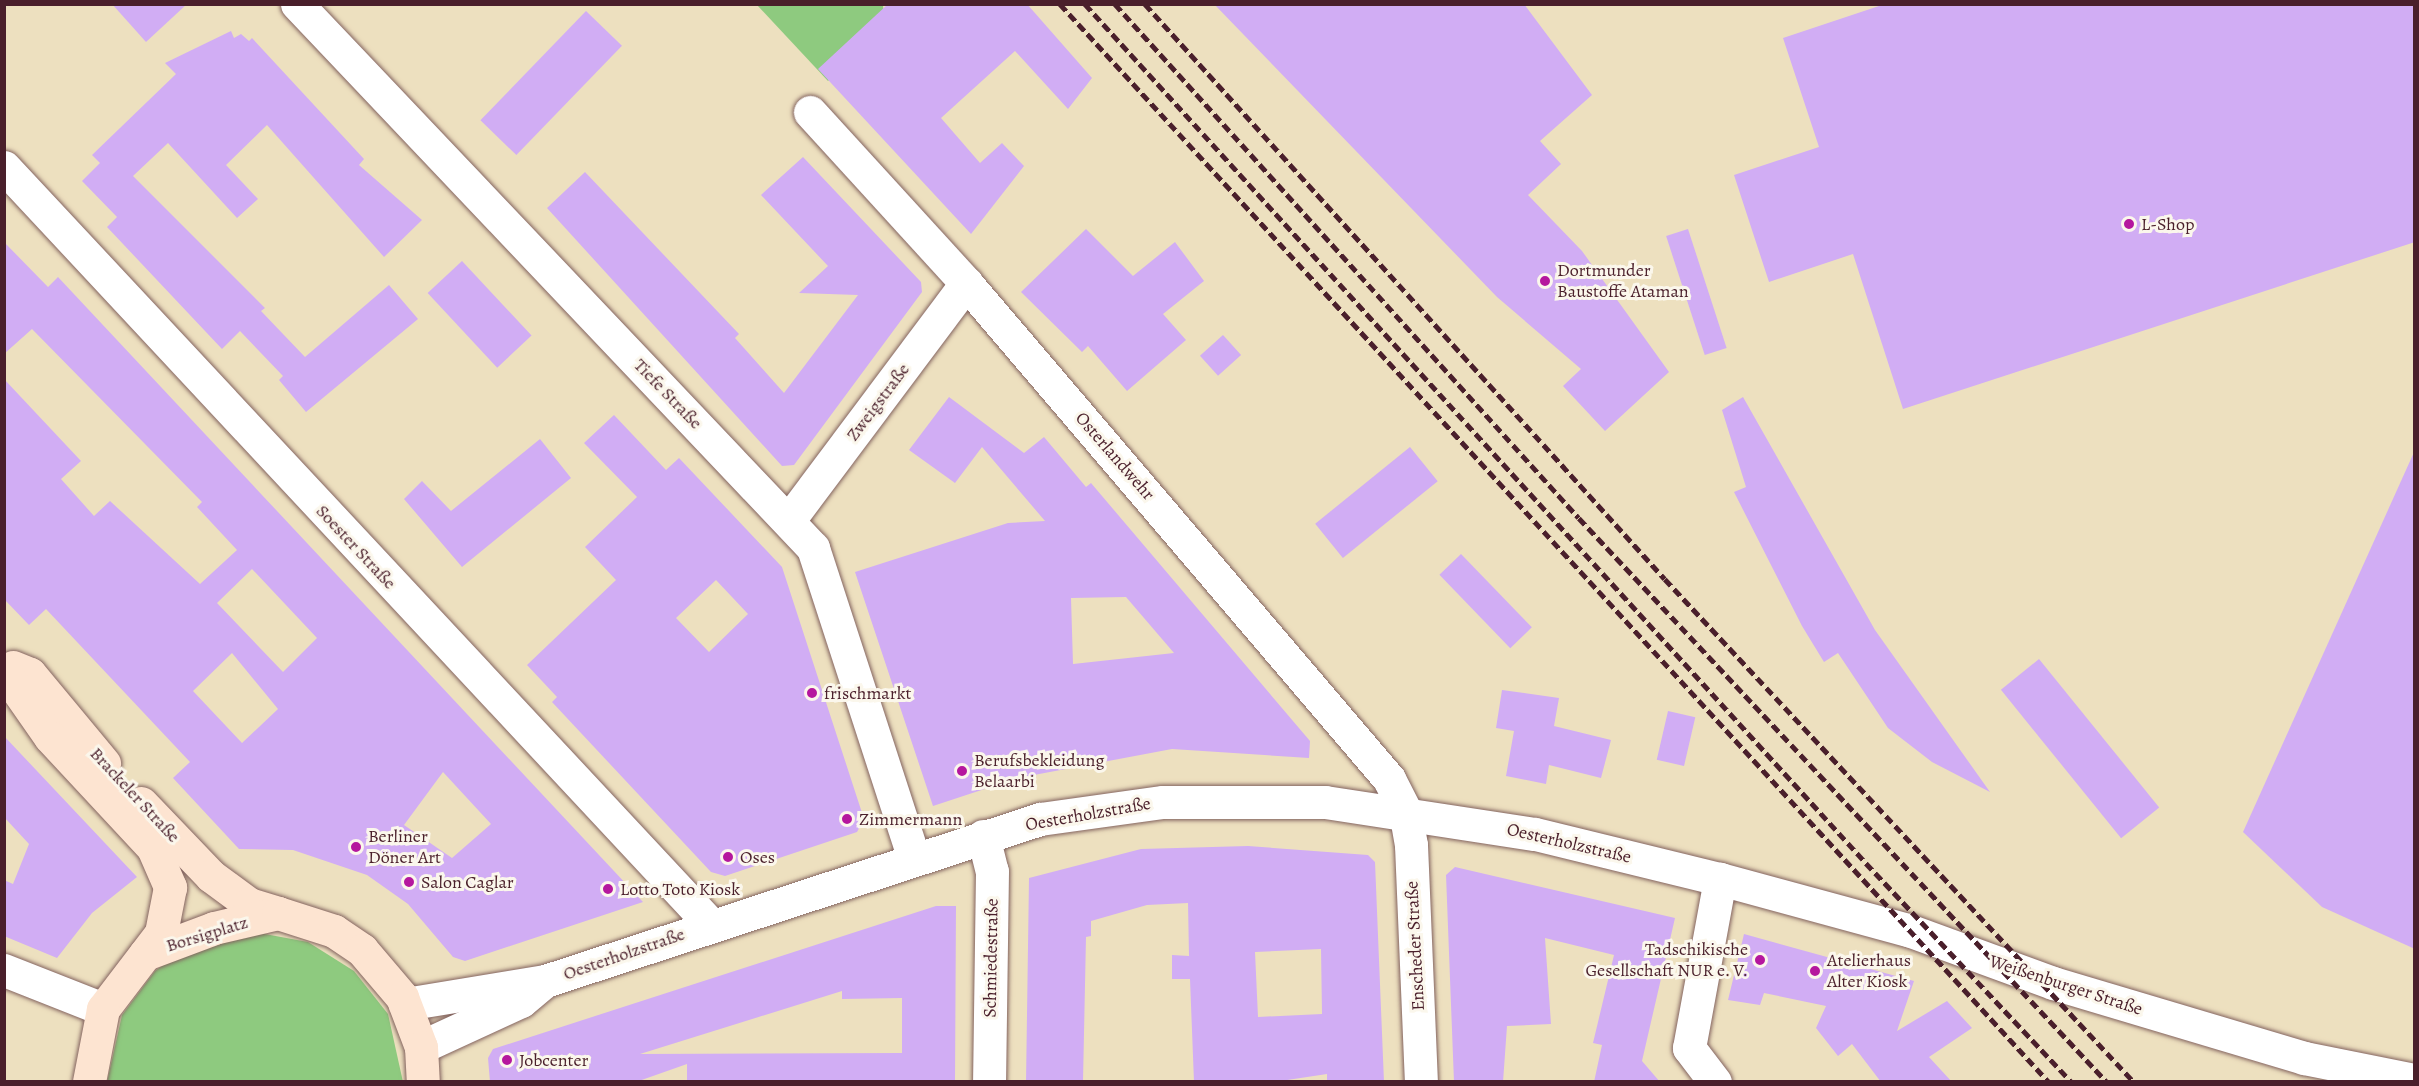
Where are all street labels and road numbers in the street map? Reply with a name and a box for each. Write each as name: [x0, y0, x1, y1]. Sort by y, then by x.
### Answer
street label: Tiefe Straße: [629, 355, 707, 433]
street label: Zweigstraße: [842, 359, 914, 445]
street label: Osterlandwehr: [1071, 407, 1159, 505]
street label: Soester Straße: [312, 500, 400, 594]
street label: Brackeler Straße: [85, 743, 185, 847]
street label: Oesterholzstraße: [1024, 792, 1152, 836]
street label: Oesterholzstraße: [1505, 818, 1633, 868]
street label: Enscheder Straße: [1401, 881, 1429, 1011]
street label: Schmiedestraße: [979, 898, 1003, 1018]
street label: Borsigplatz: [164, 911, 250, 957]
street label: Oesterholzstraße: [560, 923, 688, 985]
street label: Weißenburger Straße: [1987, 950, 2145, 1020]

